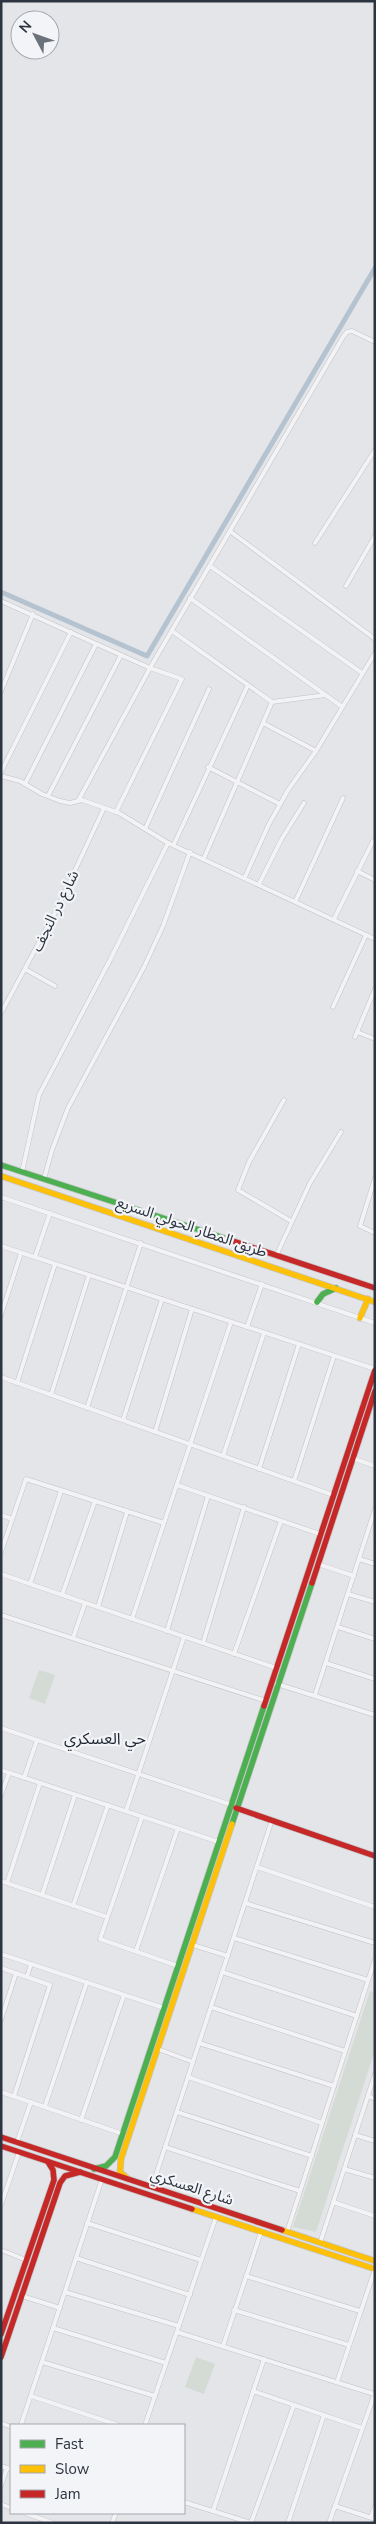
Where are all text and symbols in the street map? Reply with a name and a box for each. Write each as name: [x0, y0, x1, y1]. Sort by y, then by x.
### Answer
north arrow: [10, 10, 60, 60]
text: N: [15, 17, 36, 37]
street label: شارع در النجف: [27, 867, 85, 956]
street label: طريق المطار الحولي السريع: [114, 1192, 270, 1264]
district label: حي العسكري: [64, 1728, 146, 1751]
street label: شارع العسكري: [147, 2164, 236, 2212]
legend: [10, 2424, 185, 2514]
text: Fast: [55, 2434, 84, 2454]
text: Slow: [55, 2459, 90, 2479]
text: Jam: [54, 2484, 81, 2504]

